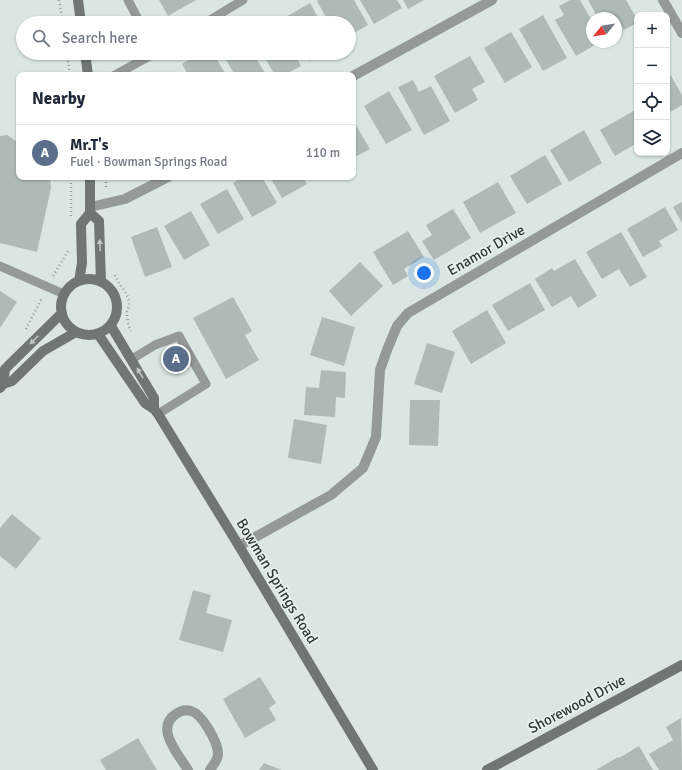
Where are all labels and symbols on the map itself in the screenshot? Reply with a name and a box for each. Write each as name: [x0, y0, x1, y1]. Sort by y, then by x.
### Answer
north arrow: [586, 12, 622, 48]
street label: Enamor Drive: [444, 221, 528, 279]
one-way arrow: [96, 239, 103, 251]
your location: [414, 263, 434, 283]
one-way arrow: [29, 335, 39, 345]
pin: A: [163, 344, 189, 374]
one-way arrow: [137, 367, 144, 379]
street label: Bowman Springs Road: [233, 515, 322, 647]
street label: Shorewood Drive: [525, 671, 629, 737]

